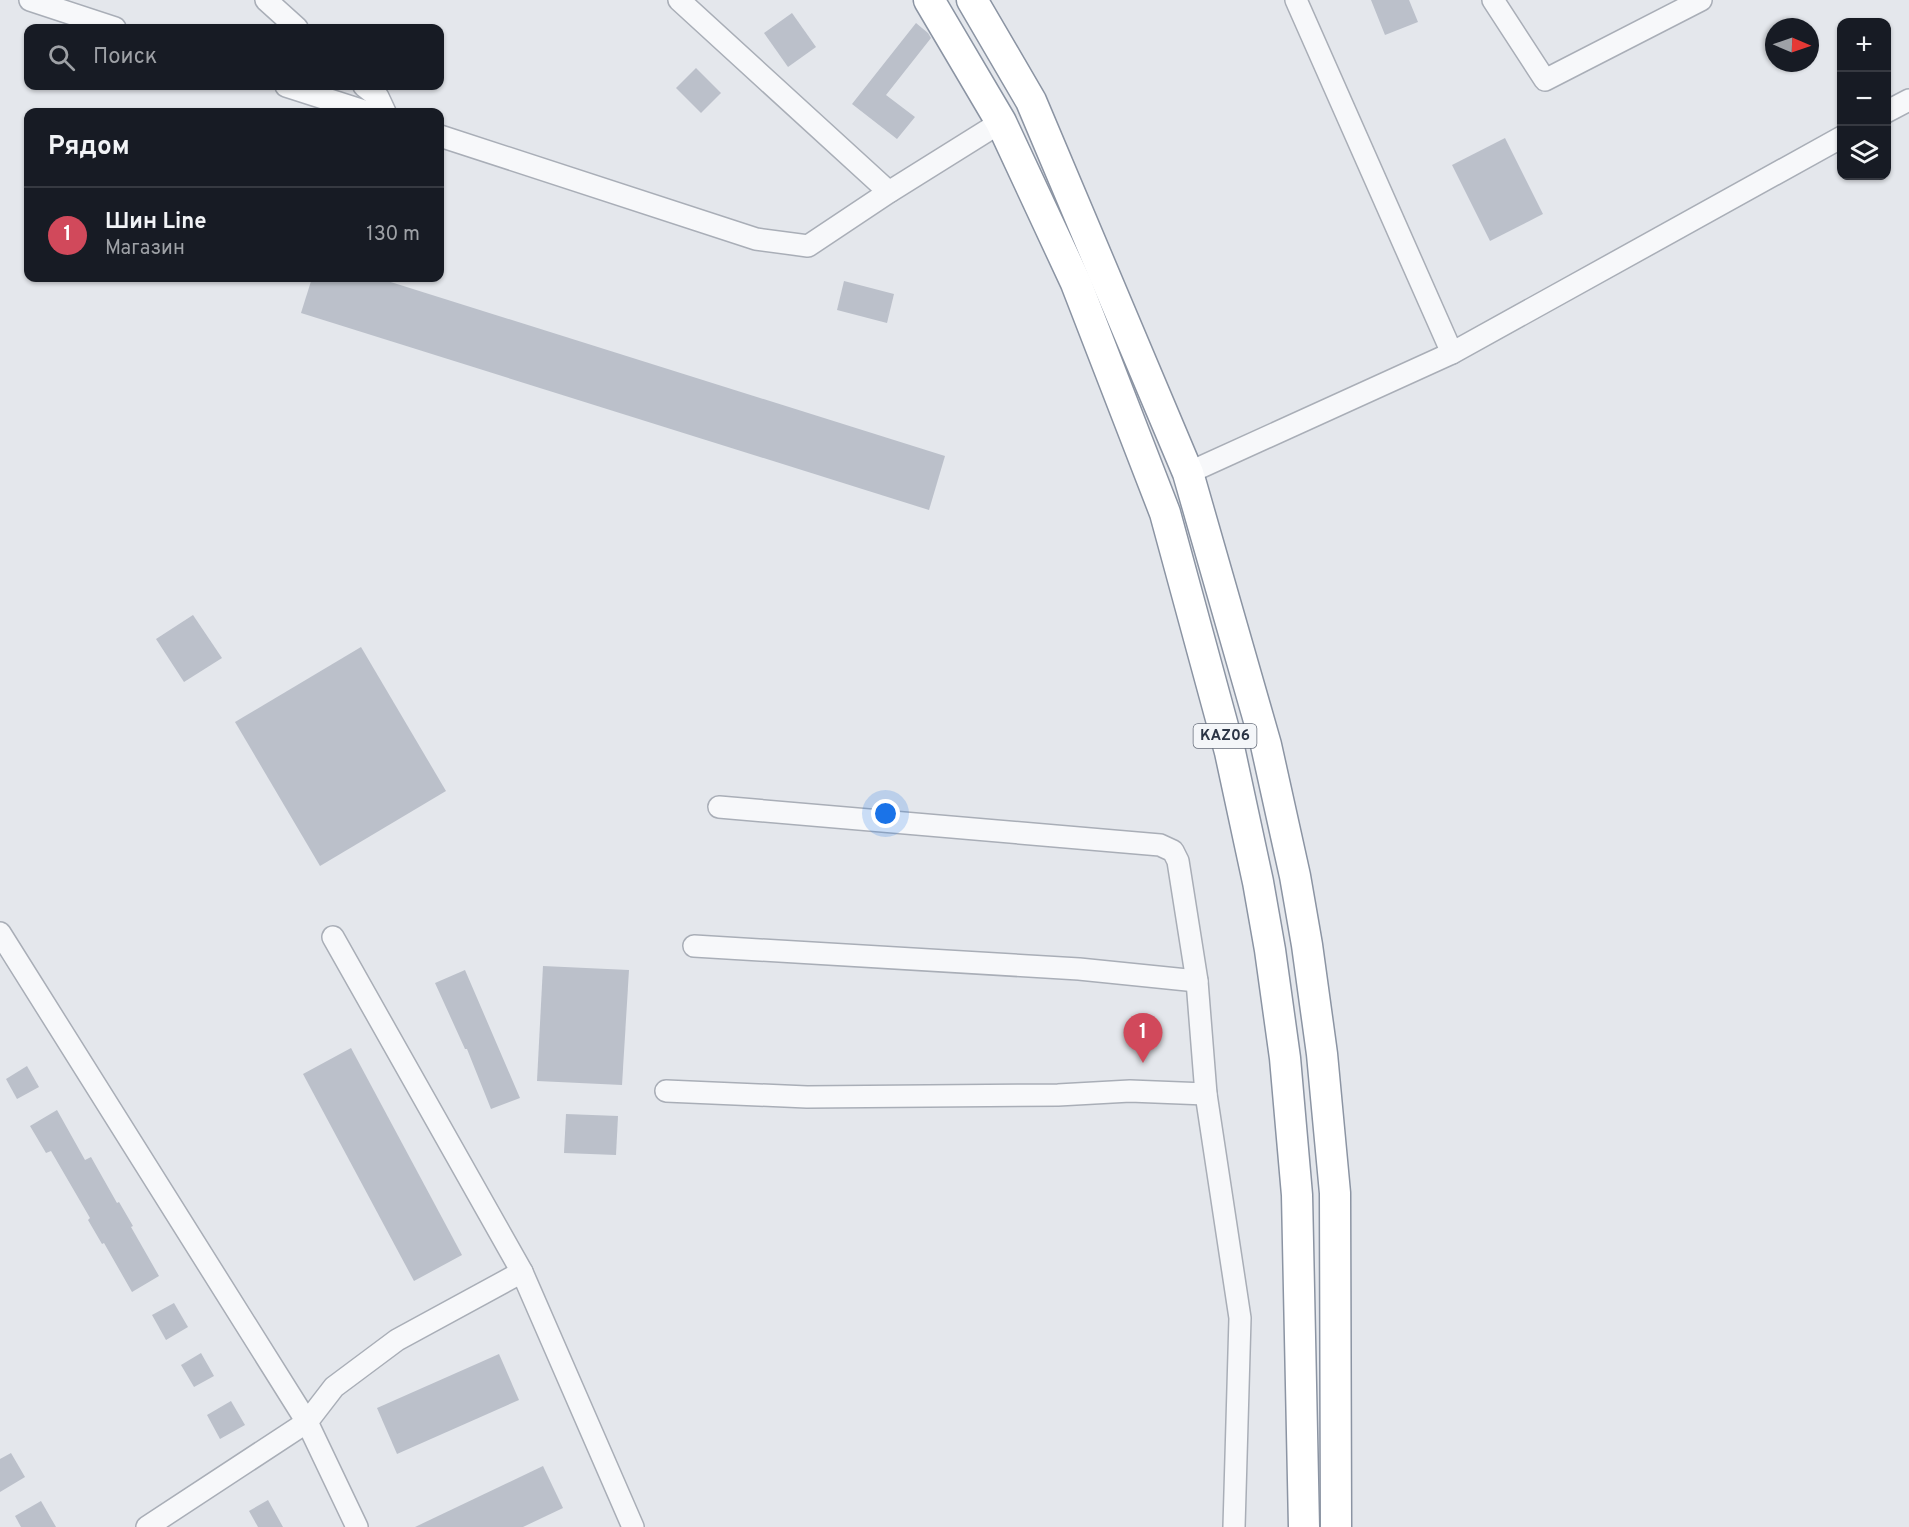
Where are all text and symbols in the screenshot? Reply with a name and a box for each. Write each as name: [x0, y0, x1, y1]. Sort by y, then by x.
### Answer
north arrow: [1765, 18, 1819, 72]
map controls: [1837, 18, 1891, 180]
button: +: [1837, 18, 1891, 72]
search box: [24, 24, 444, 90]
icon: search: [45, 41, 78, 74]
text: Поиск: [93, 44, 157, 71]
button: −: [1837, 72, 1891, 126]
button: layers: [1837, 126, 1891, 180]
text: Рядом: [48, 131, 130, 164]
text: Шин Line: [105, 209, 207, 236]
text: 1: [64, 222, 72, 248]
text: 130 m: [366, 222, 420, 248]
text: Магазин: [105, 236, 185, 262]
road number: KАZ06: [1194, 724, 1256, 748]
your location: [871, 799, 900, 828]
pin: 1: [1124, 1014, 1162, 1063]

